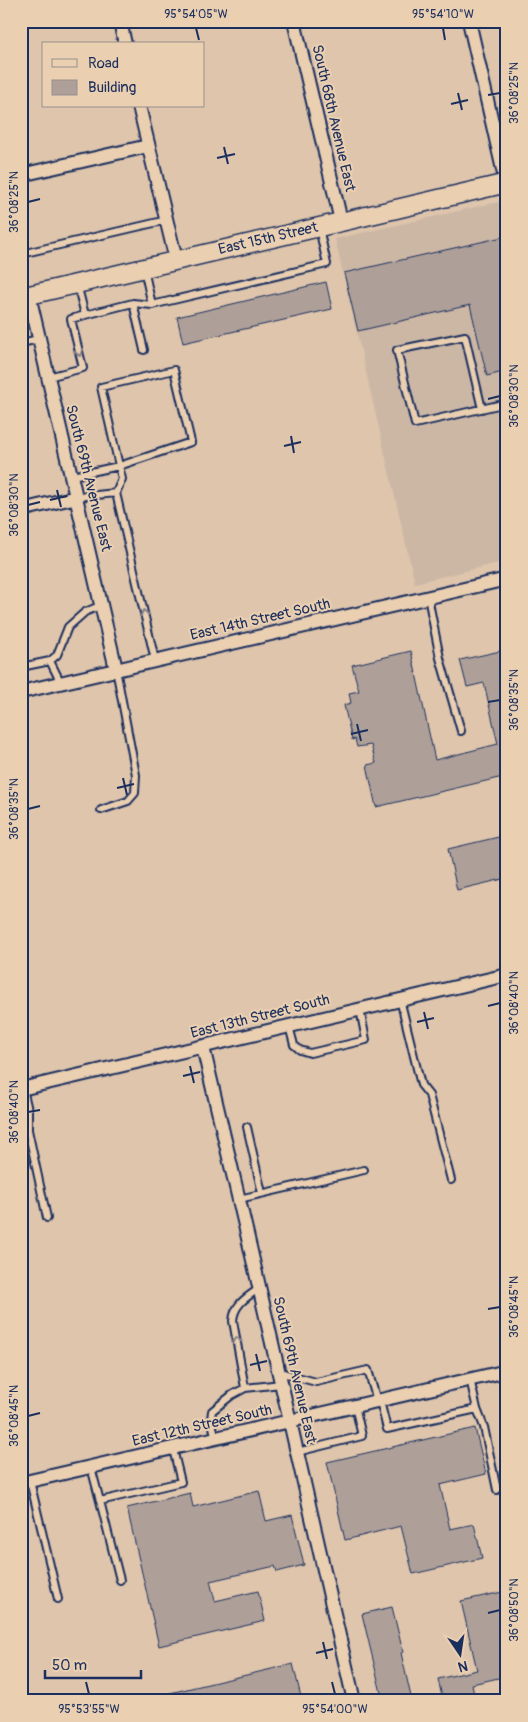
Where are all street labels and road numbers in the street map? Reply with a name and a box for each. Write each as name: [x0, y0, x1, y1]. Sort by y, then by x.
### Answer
street label: South 68th Avenue East: [307, 43, 360, 194]
street label: East 15th Street: [216, 218, 321, 259]
street label: South 69th Avenue East: [61, 403, 116, 554]
street label: East 14th Street South: [188, 594, 332, 645]
street label: East 13th Street South: [189, 990, 332, 1043]
street label: South 69th Avenue East: [268, 1295, 321, 1446]
street label: East 12th Street South: [130, 1400, 274, 1451]

